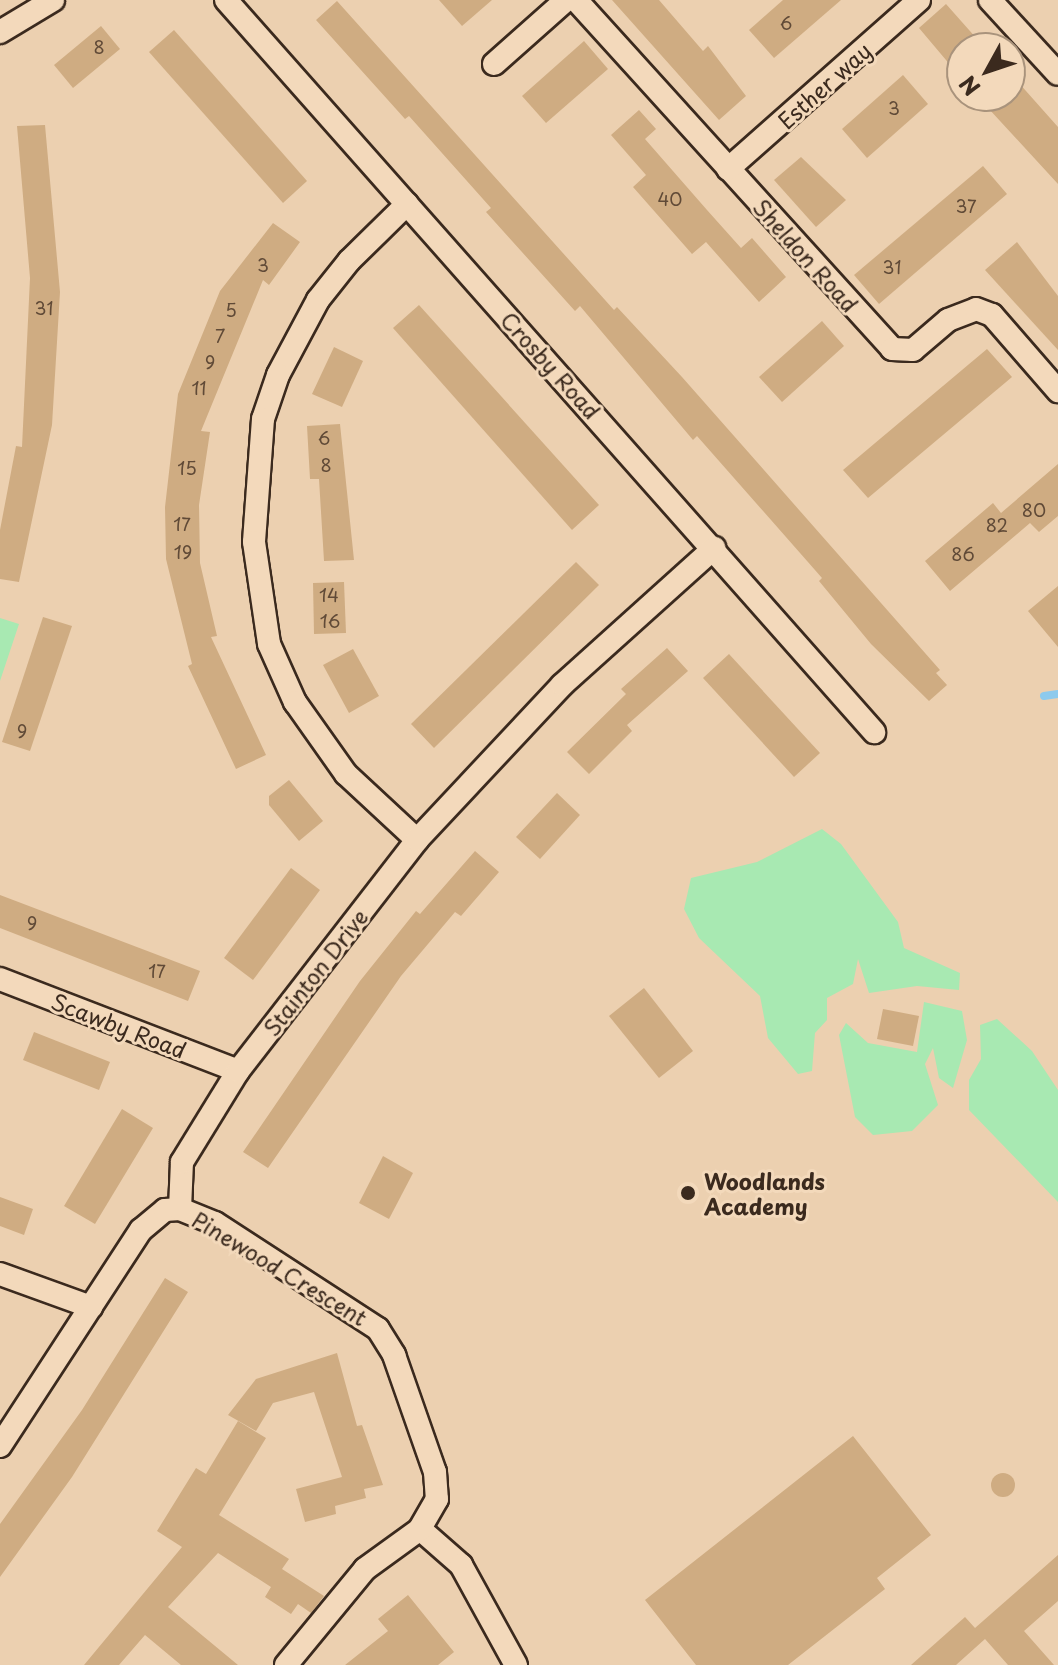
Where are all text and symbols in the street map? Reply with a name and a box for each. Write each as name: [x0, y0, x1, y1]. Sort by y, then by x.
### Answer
house number: 6: [780, 12, 792, 34]
north arrow: [946, 32, 1026, 112]
house number: 8: [93, 36, 105, 58]
street label: Esther way: [772, 36, 876, 134]
text: N: [951, 69, 987, 104]
house number: 3: [888, 97, 900, 119]
house number: 40: [657, 188, 683, 210]
street label: Sheldon Road: [748, 193, 864, 317]
house number: 37: [955, 195, 977, 217]
house number: 3: [257, 254, 269, 276]
house number: 31: [883, 256, 901, 278]
house number: 31: [35, 297, 53, 319]
house number: 5: [225, 299, 237, 321]
street label: Crosby Road: [496, 306, 606, 424]
house number: 7: [215, 325, 225, 347]
house number: 9: [205, 351, 215, 373]
house number: 11: [191, 377, 207, 399]
house number: 6: [318, 427, 330, 449]
house number: 8: [320, 454, 332, 476]
house number: 15: [177, 457, 197, 479]
house number: 80: [1022, 499, 1046, 521]
house number: 17: [173, 513, 191, 535]
house number: 82: [986, 514, 1008, 536]
house number: 19: [174, 541, 192, 563]
house number: 86: [951, 543, 975, 565]
house number: 14: [319, 584, 339, 606]
house number: 16: [320, 610, 340, 632]
house number: 9: [17, 720, 27, 742]
street label: Stainton Drive: [257, 903, 373, 1041]
house number: 9: [27, 912, 37, 934]
house number: 17: [148, 960, 166, 982]
street label: Scawby Road: [48, 987, 190, 1063]
place label: Woodlands Academy: [704, 1167, 825, 1218]
marker: Woodlands Academy: [679, 1184, 697, 1202]
street label: Pinewood Crescent: [188, 1205, 372, 1331]

